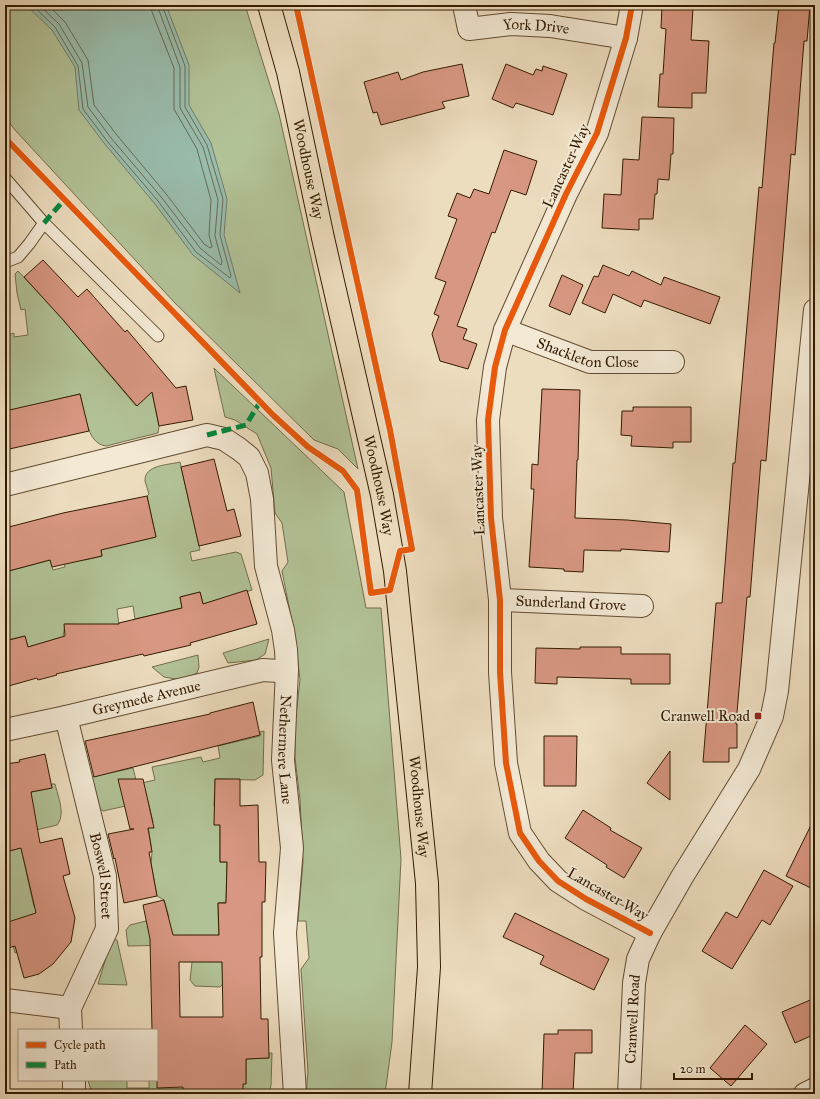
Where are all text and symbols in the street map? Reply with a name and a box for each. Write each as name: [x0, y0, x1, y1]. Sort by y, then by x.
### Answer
street label: York Drive: [502, 15, 571, 38]
street label: Woodhouse Way: [289, 117, 328, 222]
street label: Lancaster Way: [539, 120, 594, 211]
street label: Shackleton Close: [534, 334, 639, 372]
street label: Woodhouse Way: [360, 433, 398, 538]
street label: Lancaster Way: [467, 443, 489, 536]
street label: Sunderland Grove: [515, 592, 627, 614]
street label: Greymede Avenue: [90, 676, 202, 719]
street label: Nethermere Lane: [274, 694, 296, 805]
place label: Cranwell Road: [661, 707, 750, 725]
marker: Cranwell Road: [753, 711, 763, 721]
street label: Woodhouse Way: [405, 755, 433, 859]
street label: Boswell Street: [86, 831, 116, 920]
street label: Lancaster Way: [564, 864, 653, 925]
street label: Cranwell Road: [621, 973, 644, 1064]
legend: [18, 1029, 158, 1081]
text: Cycle path: [54, 1038, 106, 1052]
scale bar: [674, 1055, 752, 1081]
text: Path: [54, 1058, 77, 1072]
text: 20 m: [680, 1062, 706, 1076]

